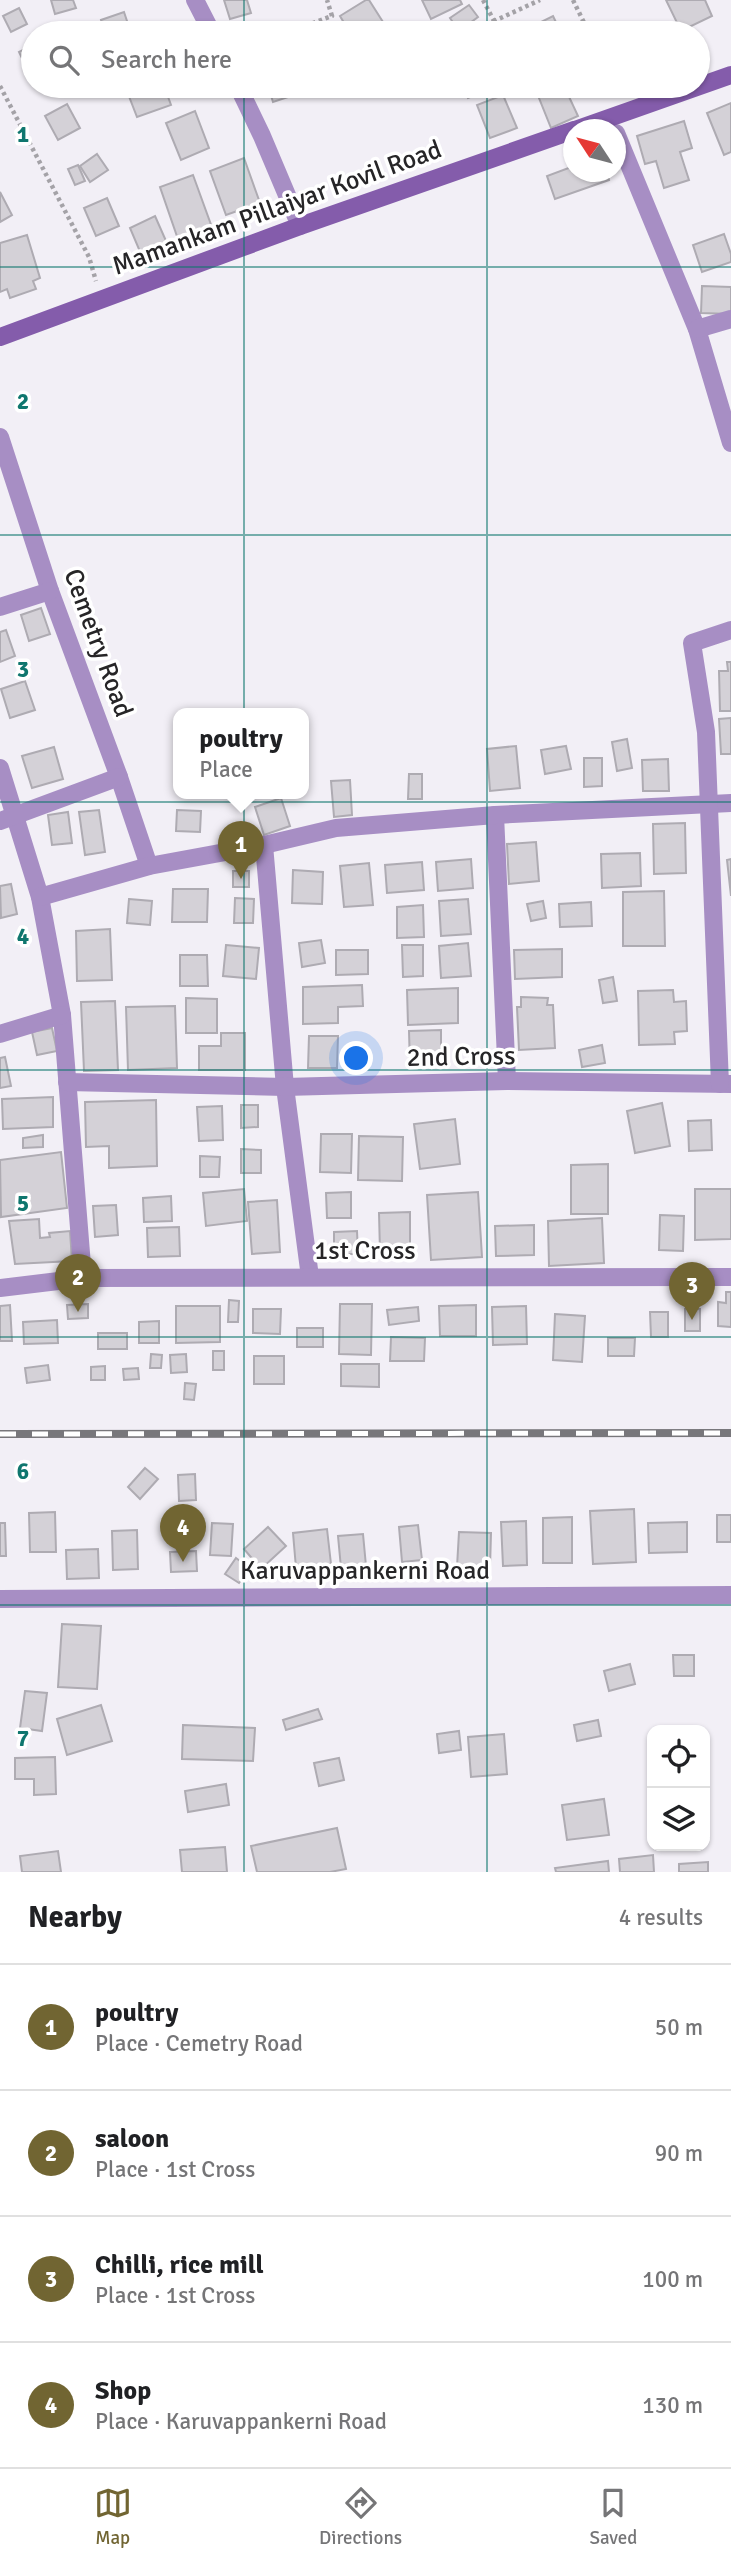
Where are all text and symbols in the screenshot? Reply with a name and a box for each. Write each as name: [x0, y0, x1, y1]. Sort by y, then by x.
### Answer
search box: [21, 21, 710, 98]
icon: search: [45, 41, 83, 79]
text: Search here: [101, 44, 232, 76]
north arrow: [563, 119, 626, 182]
text: 1: [17, 120, 29, 149]
street label: Mamankam Pillaiyar Kovil Road: [108, 133, 446, 283]
text: 2: [17, 387, 29, 416]
street label: Cemetry Road: [56, 565, 140, 721]
text: 3: [17, 655, 29, 684]
popup: [173, 708, 309, 799]
text: poultry: [199, 723, 283, 755]
text: Place: [199, 755, 253, 784]
pin: 1: [218, 821, 264, 879]
text: 4: [17, 922, 29, 951]
street label: 2nd Cross: [406, 1040, 516, 1074]
your location: [339, 1041, 373, 1075]
text: 5: [17, 1189, 29, 1218]
street label: 1st Cross: [314, 1235, 416, 1267]
pin: 2: [55, 1254, 101, 1312]
pin: 3: [669, 1262, 715, 1320]
text: 6: [17, 1457, 29, 1486]
pin: 4: [160, 1504, 206, 1562]
street label: Karuvappankerni Road: [240, 1555, 490, 1587]
text: 7: [17, 1724, 29, 1753]
map controls: [647, 1725, 710, 1851]
button: locate: [647, 1725, 710, 1788]
button: layers: [647, 1788, 710, 1851]
text: Nearby: [28, 1899, 122, 1936]
text: 4 results: [619, 1903, 703, 1932]
text: poultry: [95, 1997, 179, 2029]
text: 1: [45, 2013, 57, 2042]
text: 50 m: [655, 2013, 703, 2042]
text: Place · Cemetry Road: [95, 2029, 303, 2058]
text: saloon: [95, 2123, 169, 2155]
text: 2: [45, 2139, 57, 2168]
text: 90 m: [655, 2139, 703, 2168]
text: Place · 1st Cross: [95, 2155, 255, 2184]
text: Chilli, rice mill: [95, 2249, 264, 2281]
text: 3: [45, 2265, 57, 2294]
text: 100 m: [642, 2265, 703, 2294]
text: Place · 1st Cross: [95, 2281, 255, 2310]
text: Shop: [95, 2375, 151, 2407]
text: 4: [45, 2391, 57, 2420]
text: 130 m: [642, 2391, 703, 2420]
text: Place · Karuvappankerni Road: [95, 2407, 387, 2436]
tab: Map: [94, 2484, 132, 2550]
tab: Directions: [319, 2484, 402, 2550]
tab: Saved: [589, 2484, 637, 2550]

